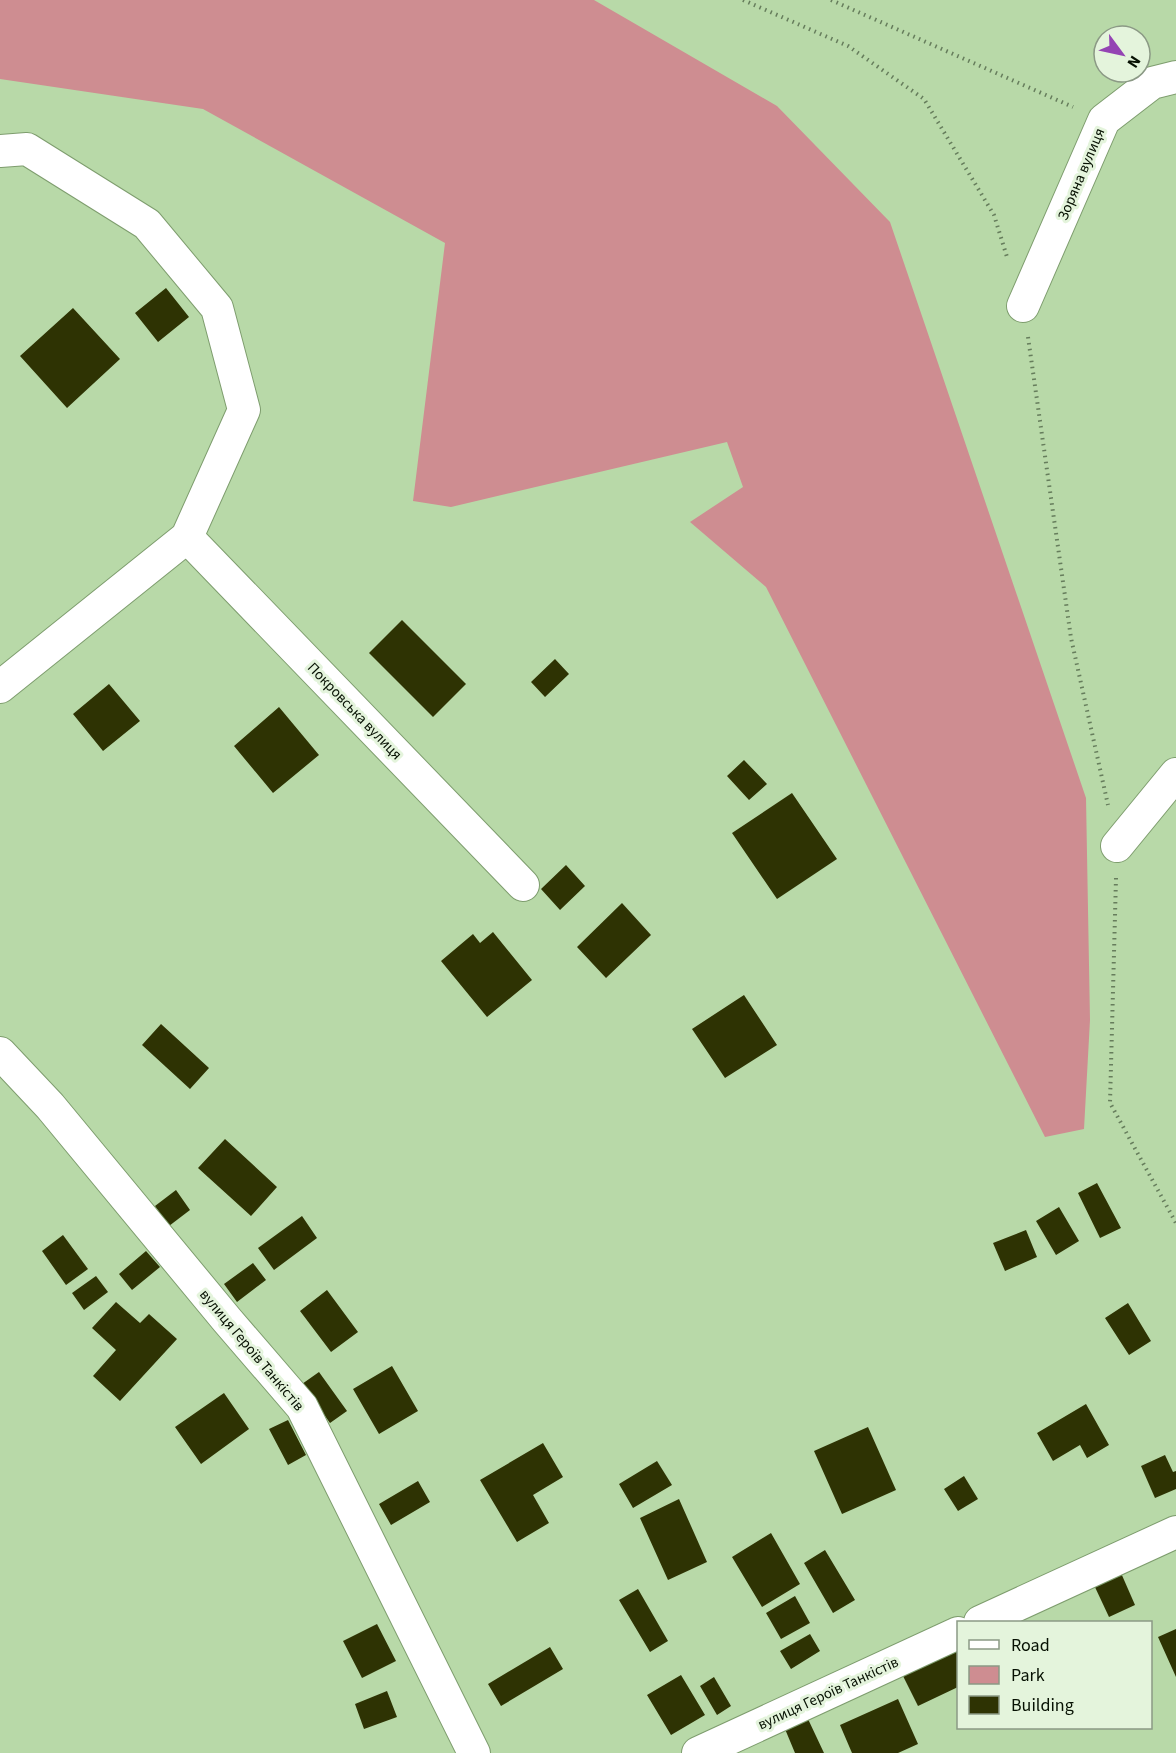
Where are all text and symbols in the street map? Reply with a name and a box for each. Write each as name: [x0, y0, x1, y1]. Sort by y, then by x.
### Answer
north arrow: [1092, 24, 1152, 84]
text: N: [1122, 51, 1146, 72]
street label: Зоряна вулиця: [1053, 125, 1110, 224]
street label: Покровська вулиця: [303, 658, 407, 765]
street label: вулиця Героїв Танкістів: [194, 1285, 309, 1416]
legend: [957, 1621, 1152, 1729]
text: Road: [1011, 1633, 1050, 1658]
street label: вулиця Героїв Танкістів: [754, 1651, 902, 1735]
text: Park: [1011, 1663, 1045, 1688]
text: Building: [1011, 1693, 1074, 1718]

